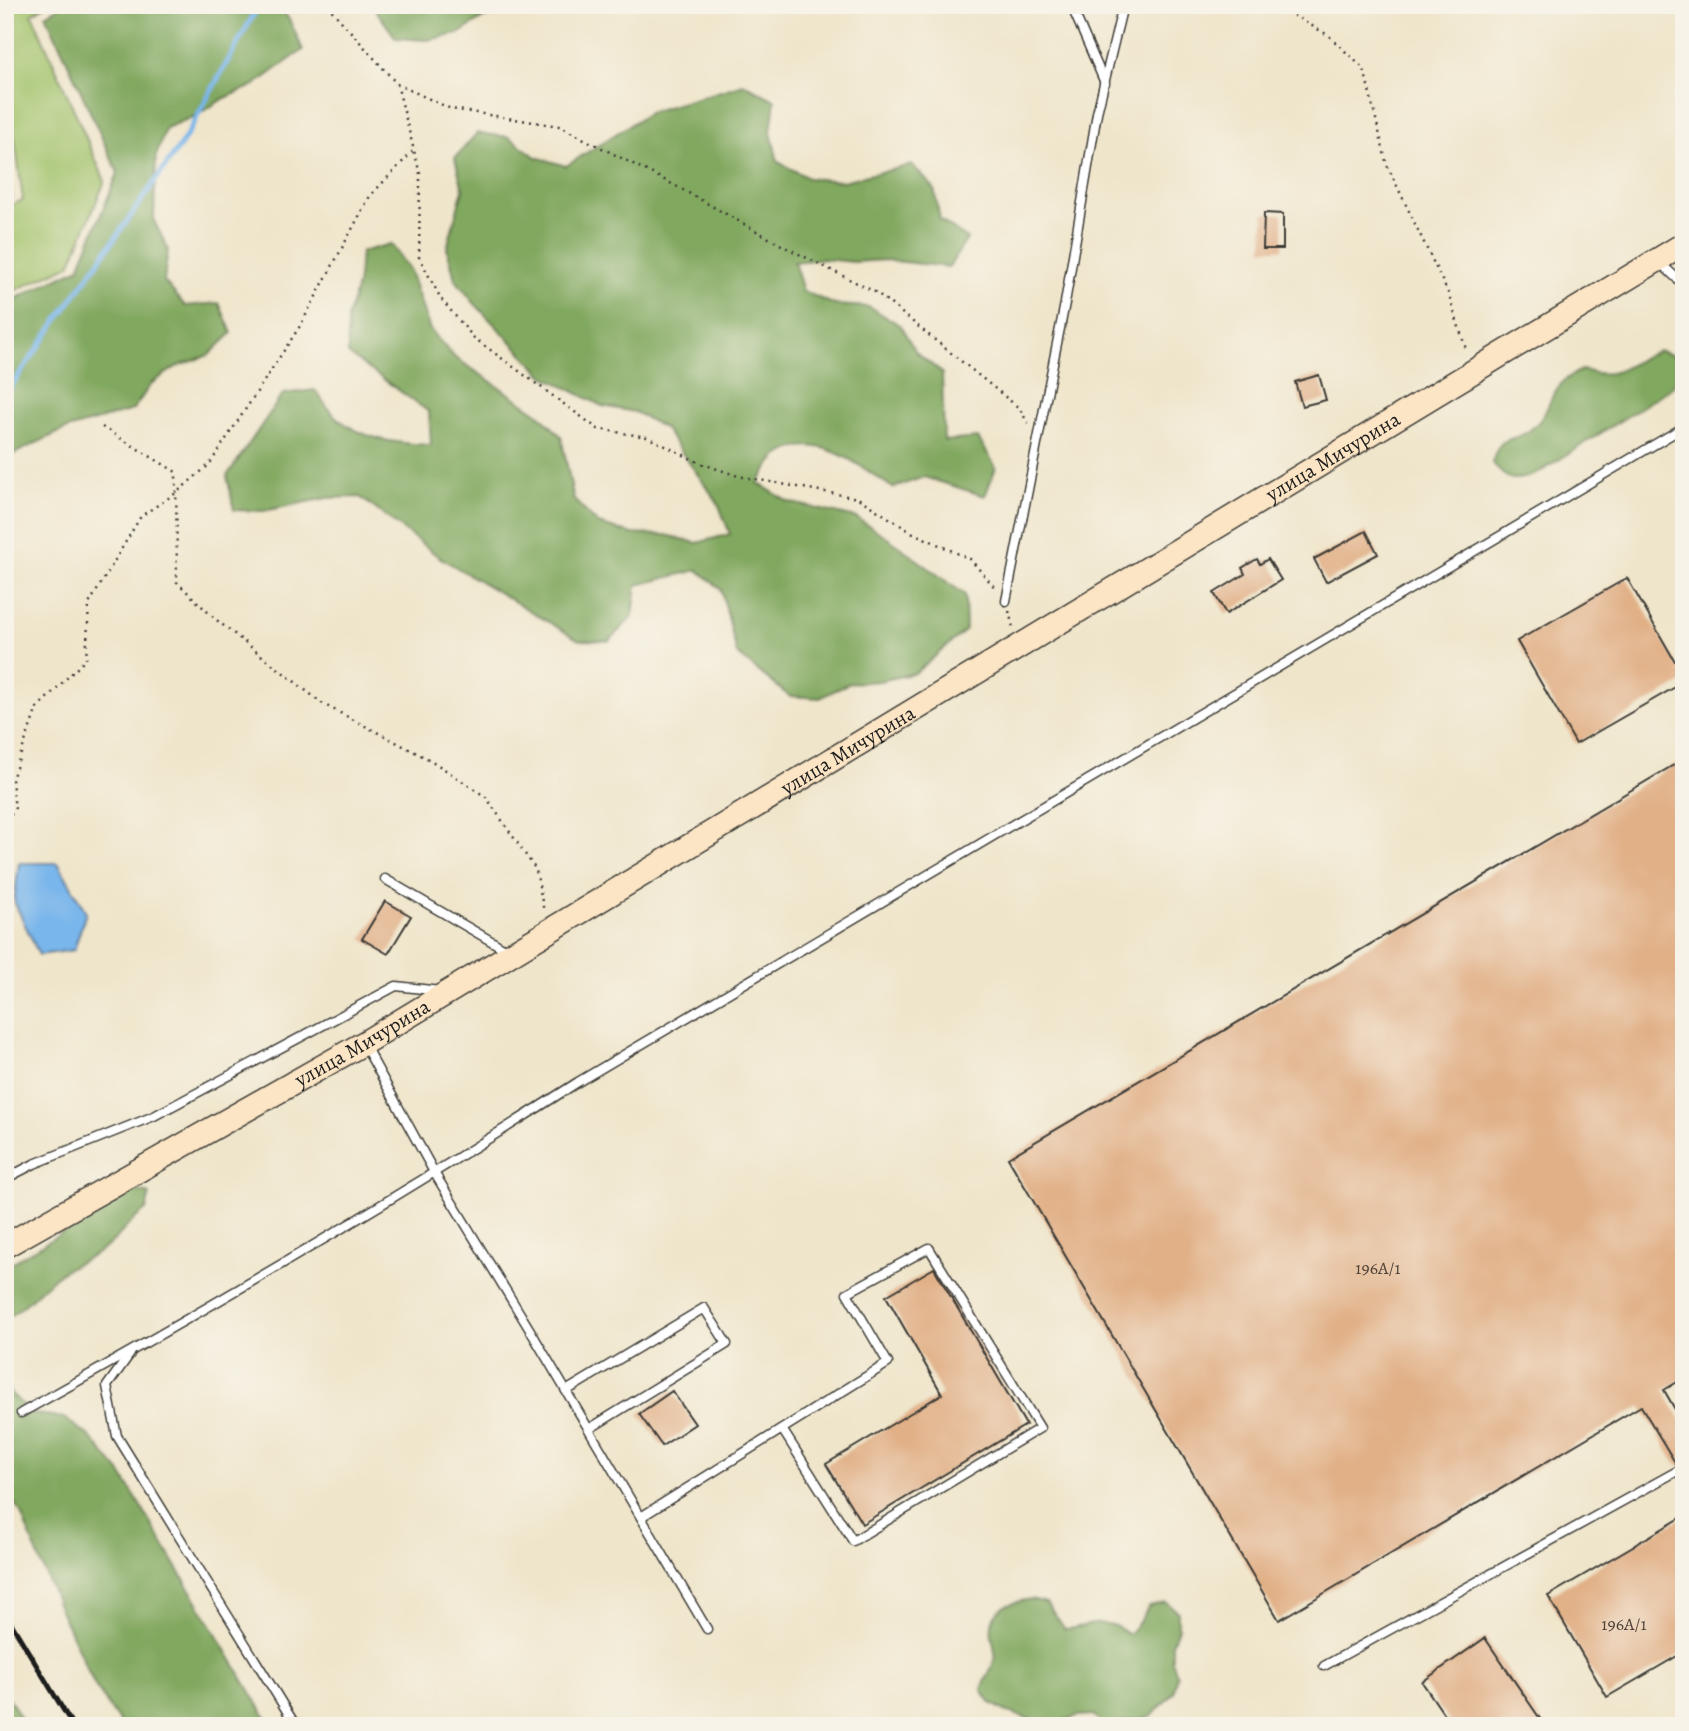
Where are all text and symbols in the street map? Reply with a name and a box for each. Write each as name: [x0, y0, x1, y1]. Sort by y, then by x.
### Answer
street label: улица Мичурина: [1260, 405, 1406, 509]
street label: улица Мичурина: [774, 698, 921, 802]
street label: улица Мичурина: [289, 992, 436, 1094]
house number: 196А/1: [1355, 1256, 1401, 1280]
house number: 196А/1: [1601, 1612, 1647, 1636]

